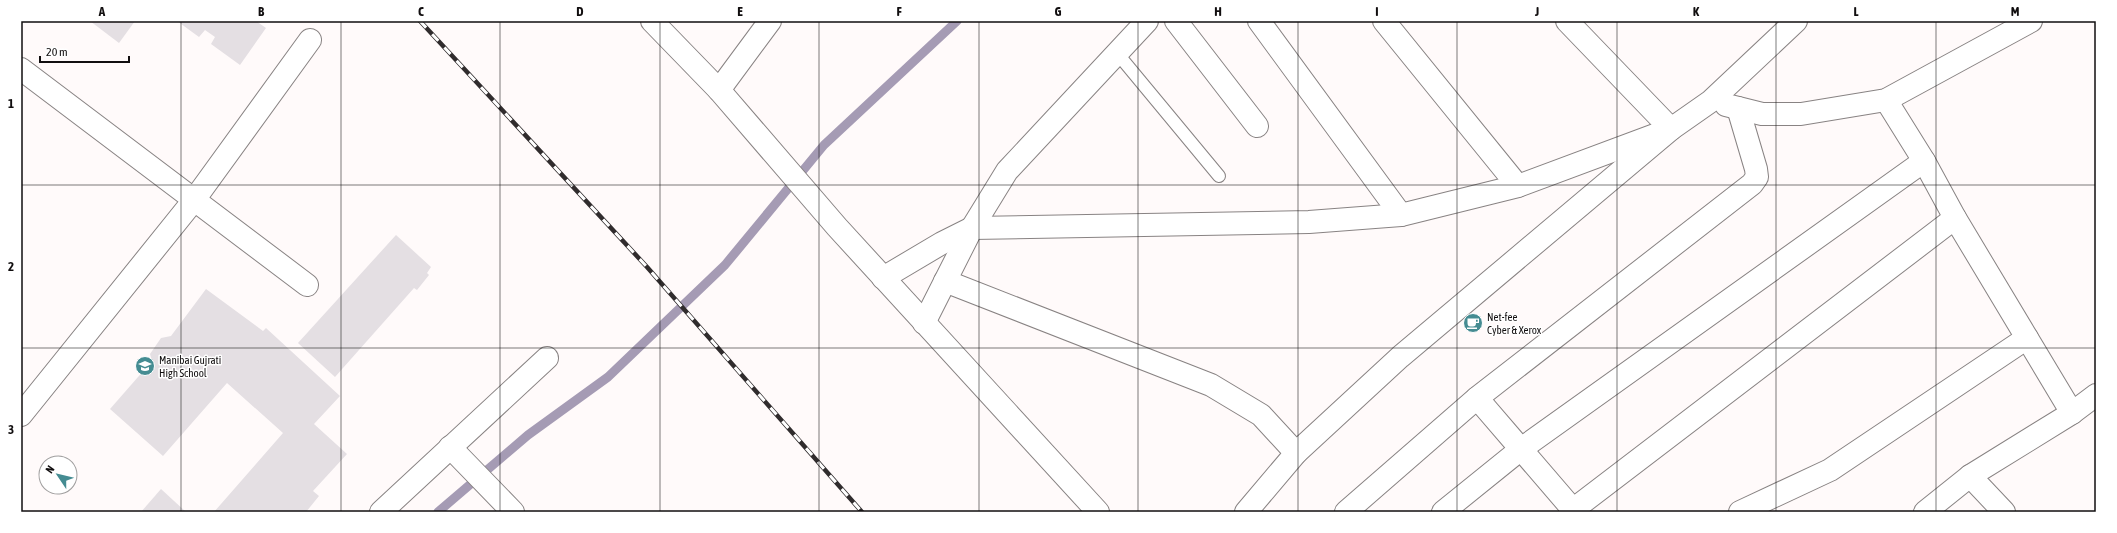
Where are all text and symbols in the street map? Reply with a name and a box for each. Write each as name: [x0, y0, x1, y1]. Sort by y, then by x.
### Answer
text: A: [98, 4, 106, 19]
text: B: [258, 4, 265, 19]
text: C: [418, 4, 424, 19]
text: D: [576, 4, 584, 19]
text: E: [737, 4, 743, 19]
text: F: [896, 4, 902, 19]
text: G: [1055, 4, 1062, 19]
text: H: [1214, 4, 1222, 19]
text: I: [1375, 4, 1379, 19]
text: J: [1534, 4, 1539, 19]
text: K: [1693, 4, 1700, 19]
text: L: [1853, 4, 1859, 19]
text: M: [2011, 4, 2020, 19]
scale bar: [40, 38, 129, 64]
text: 20 m: [46, 45, 68, 59]
text: 1: [8, 96, 14, 111]
text: 2: [8, 259, 14, 274]
place label: Net-fee Cyber & Xerox: [1487, 311, 1542, 336]
cafe icon: Net-fee Cyber & Xerox: [1462, 312, 1484, 334]
place label: Manibai Gujrati High School: [159, 354, 221, 379]
school or university icon: Manibai Gujrati High School: [134, 355, 156, 377]
text: 3: [8, 422, 14, 437]
north arrow: [38, 455, 78, 495]
text: N: [43, 463, 57, 475]

